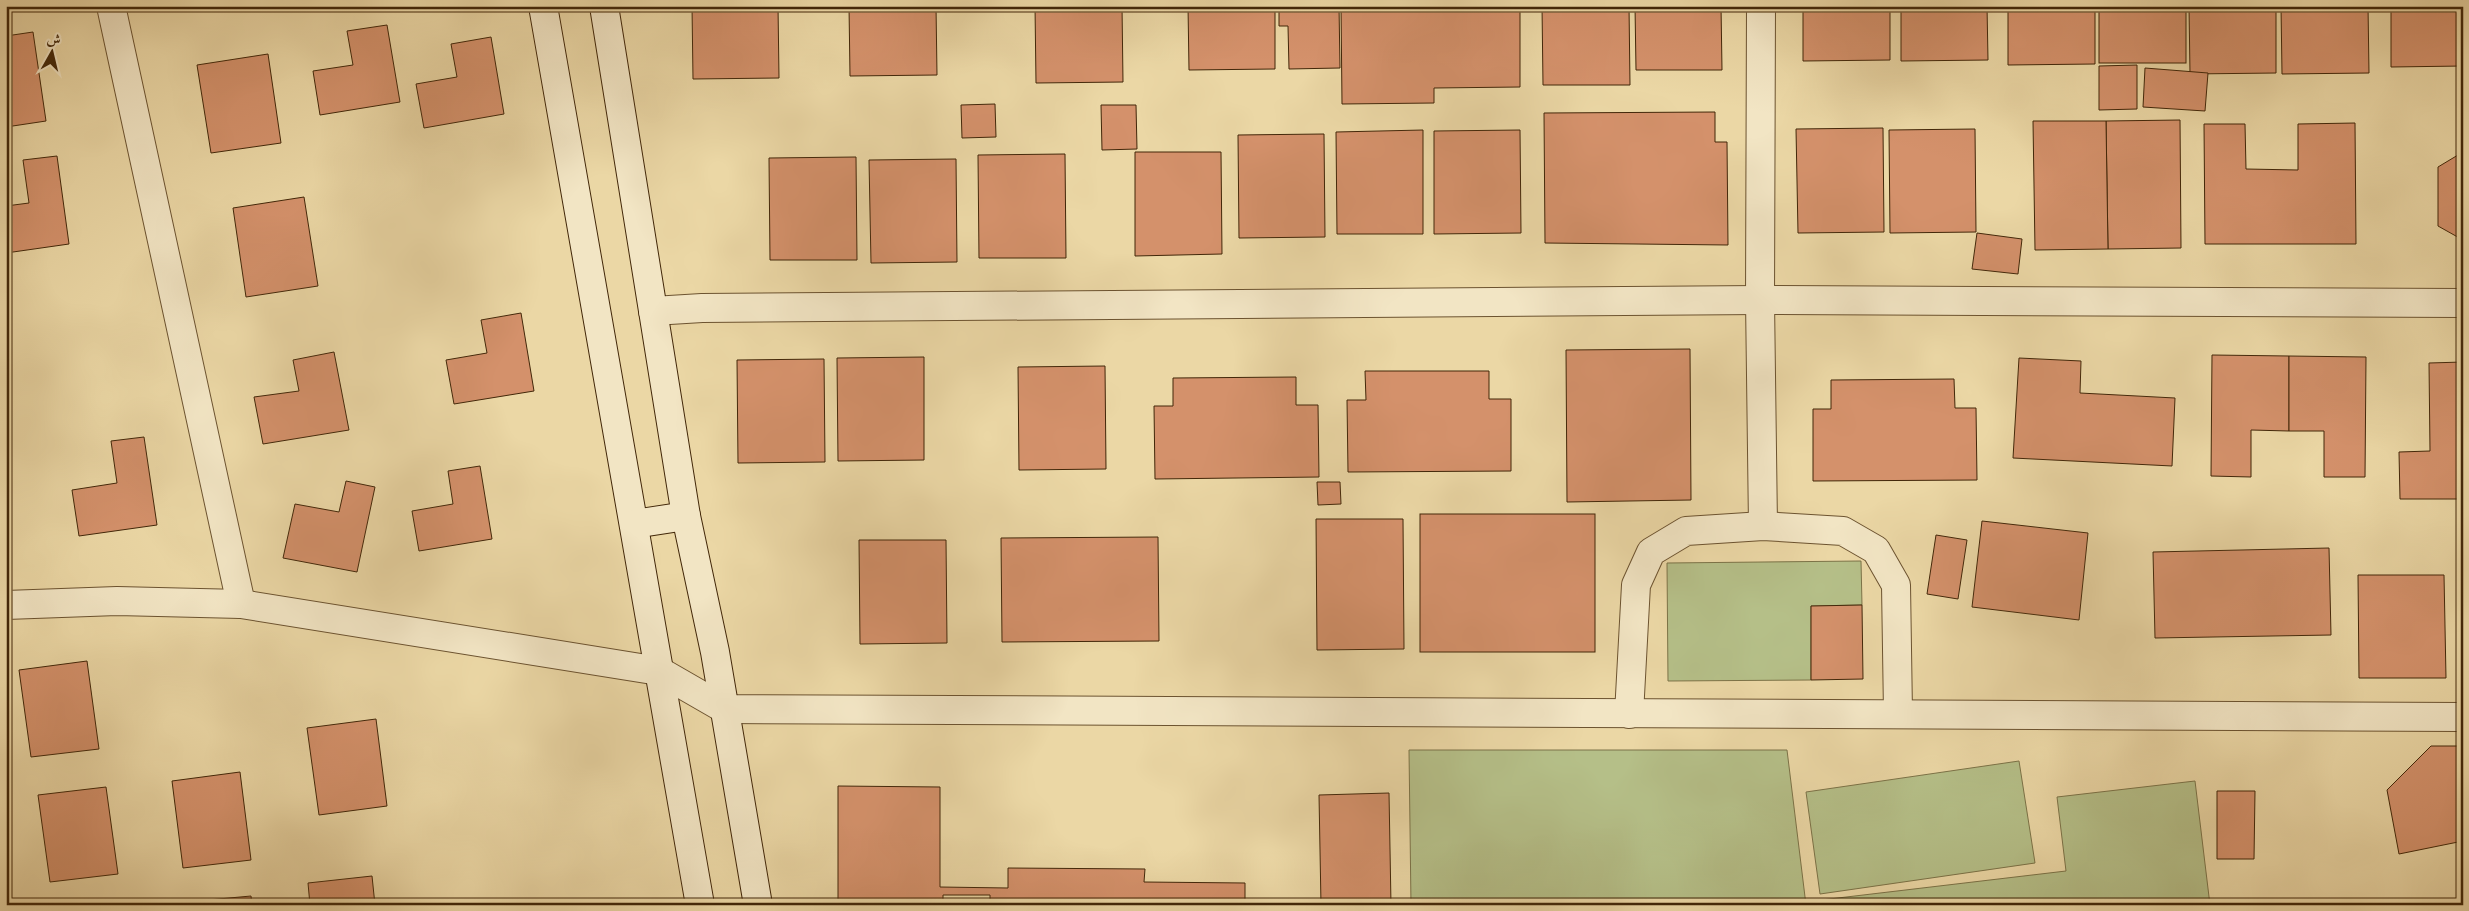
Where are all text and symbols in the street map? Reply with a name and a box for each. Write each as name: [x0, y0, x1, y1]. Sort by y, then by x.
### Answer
north arrow: [28, 28, 78, 78]
text: ش: [46, 29, 62, 50]

